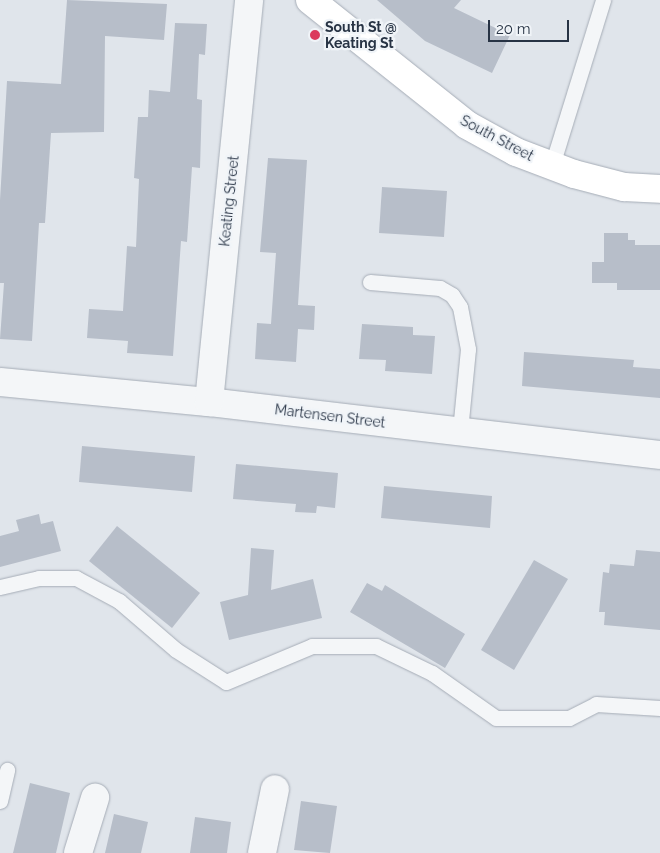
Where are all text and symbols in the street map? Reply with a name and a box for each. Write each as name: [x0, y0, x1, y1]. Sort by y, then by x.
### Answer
scale bar: [490, 10, 571, 42]
place label: South St @ Keating St: [325, 19, 397, 52]
text: 20 m: [496, 20, 531, 38]
marker: South St @ Keating St: [309, 29, 321, 41]
street label: South Street: [458, 112, 536, 164]
street label: Keating Street: [216, 155, 242, 247]
street label: Martensen Street: [274, 401, 386, 431]

